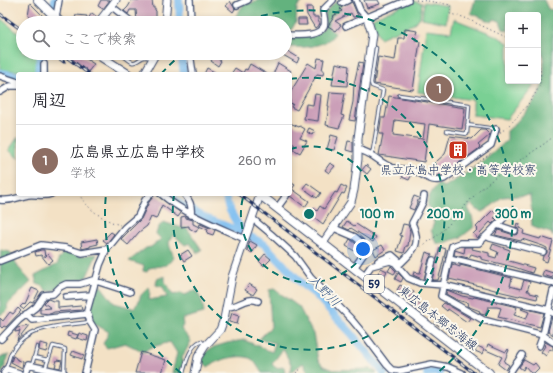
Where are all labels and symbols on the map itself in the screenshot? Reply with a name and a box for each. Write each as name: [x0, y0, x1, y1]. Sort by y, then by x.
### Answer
pin: 1: [426, 74, 452, 104]
building icon: 県立広島中学校・高等学校寮: [447, 139, 469, 161]
place label: 県立広島中学校・高等学校寮: [380, 163, 536, 178]
centre of rings: [302, 207, 316, 221]
text: 100 m: [360, 207, 395, 222]
text: 200 m: [427, 207, 464, 222]
text: 300 m: [495, 207, 532, 222]
your location: [353, 239, 373, 259]
water label: 入野川: [305, 271, 344, 310]
road number: 59: [364, 275, 384, 293]
street label: 東広島本郷忠海線: [395, 283, 480, 354]

